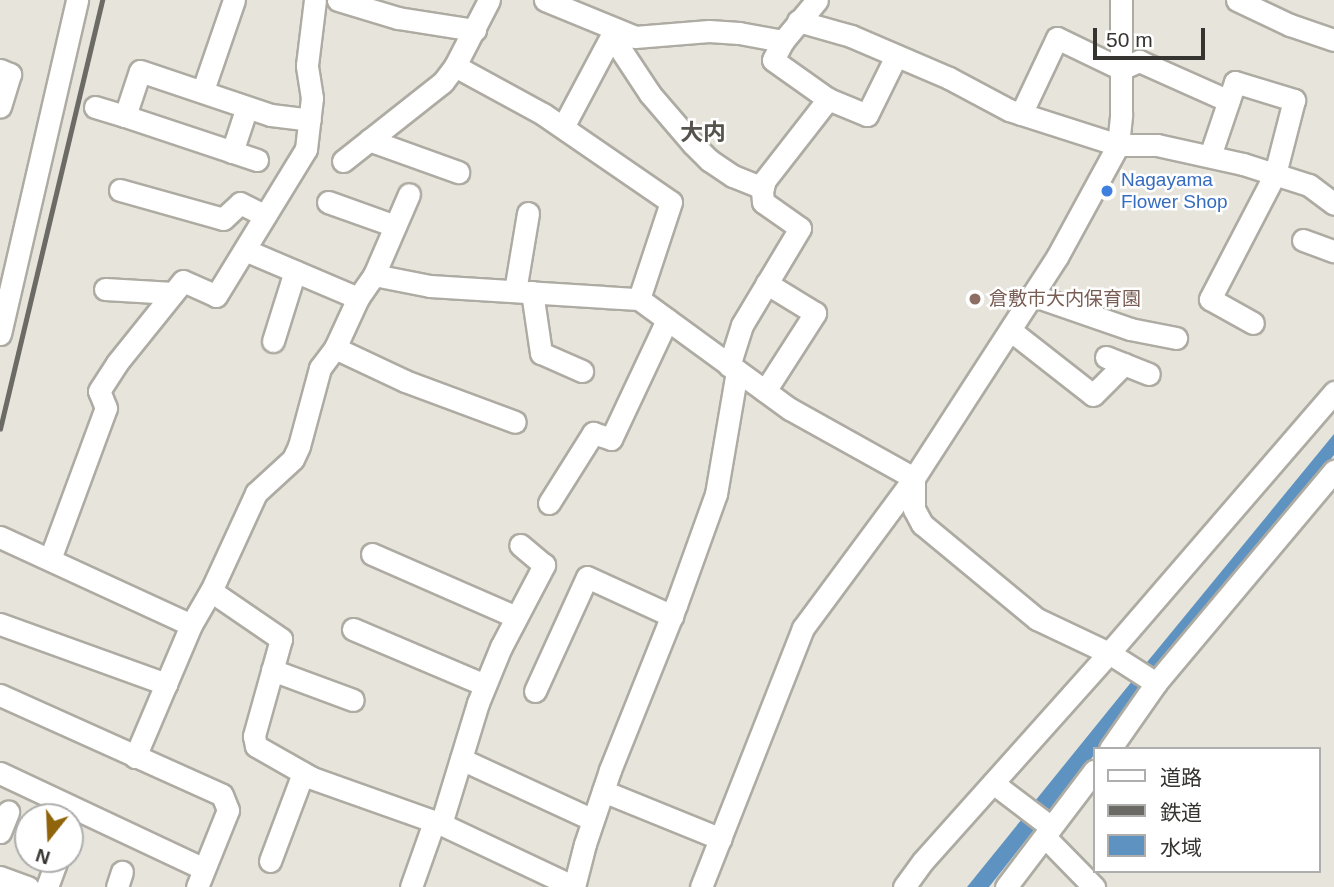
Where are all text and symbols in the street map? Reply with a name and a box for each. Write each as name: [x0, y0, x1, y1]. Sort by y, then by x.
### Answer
scale bar: [1096, 14, 1208, 58]
text: 50 m: [1106, 28, 1153, 51]
district label: 大内: [680, 118, 726, 146]
place label: Nagayama Flower Shop: [1121, 169, 1228, 213]
marker: Nagayama Flower Shop: [1099, 183, 1115, 199]
place label: 倉敷市大内保育園: [989, 288, 1141, 310]
marker: 倉敷市大内保育園: [967, 291, 983, 307]
legend: [1092, 747, 1320, 873]
text: 道路: [1160, 766, 1202, 789]
text: 鉄道: [1160, 801, 1202, 824]
north arrow: [14, 803, 84, 873]
text: 水域: [1160, 836, 1202, 859]
text: N: [33, 844, 53, 869]

